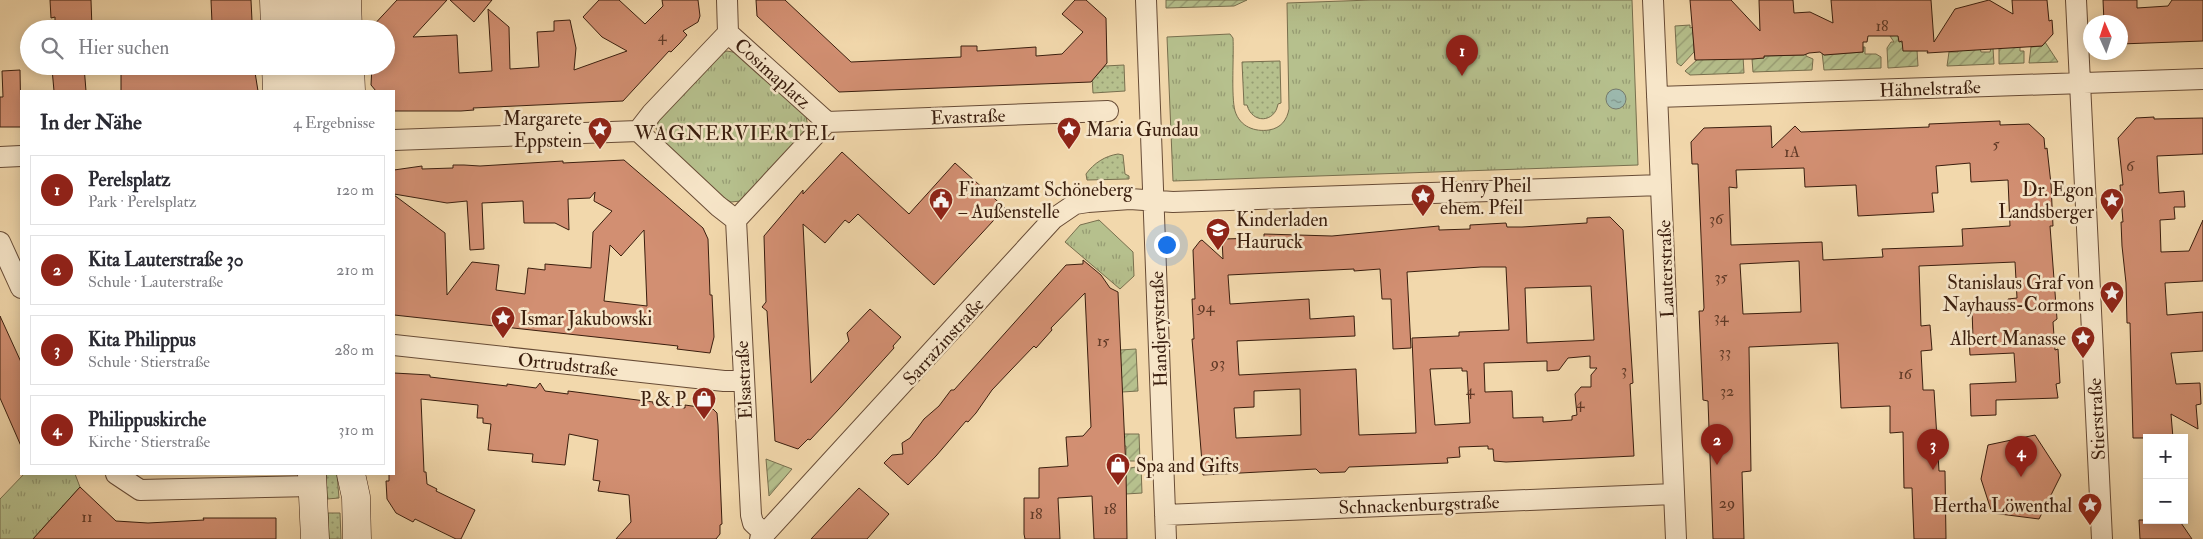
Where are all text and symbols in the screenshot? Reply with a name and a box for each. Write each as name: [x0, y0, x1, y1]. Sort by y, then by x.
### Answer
north arrow: [2083, 15, 2128, 60]
house number: 18: [1875, 16, 1889, 36]
search box: [20, 20, 395, 75]
house number: 4: [658, 26, 668, 46]
street label: Cosimaplatz: [728, 33, 816, 115]
icon: search: [38, 34, 66, 62]
pin: 1: [1446, 35, 1478, 76]
text: Hier suchen: [78, 36, 169, 60]
street label: Hähnelstraße: [1879, 75, 1981, 103]
street label: Evastraße: [930, 104, 1006, 130]
place label: Margarete Eppstein: [503, 107, 582, 154]
text: In der Nähe: [40, 109, 142, 136]
text: 4 Ergebnisse: [293, 113, 375, 133]
place icon: Margarete Eppstein: [587, 116, 613, 150]
place icon: Maria Gundau: [1056, 116, 1082, 150]
place label: Maria Gundau: [1086, 118, 1199, 142]
district label: WAGNERVIERTEL: [633, 121, 836, 146]
house number: 5: [1992, 134, 2000, 154]
house number: 1A: [1784, 142, 1800, 162]
house number: 6: [2126, 156, 2135, 176]
text: Perelsplatz: [88, 168, 170, 192]
place label: Henry Pheil ehem. Pfeil: [1440, 174, 1532, 220]
place label: Finanzamt Schöneberg – Außenstelle: [958, 178, 1133, 224]
place label: Dr. Egon Landsberger: [1998, 178, 2094, 224]
text: 1: [54, 180, 60, 200]
text: 120 m: [336, 180, 374, 200]
place icon: Henry Pheil ehem. Pfeil: [1410, 183, 1436, 217]
public building icon: Finanzamt Schöneberg – Außenstelle: [928, 187, 954, 221]
place icon: Dr. Egon Landsberger: [2099, 187, 2125, 221]
text: Park · Perelsplatz: [88, 192, 196, 212]
place label: Kinderladen Hauruck: [1236, 208, 1328, 254]
house number: 36: [1709, 209, 1724, 229]
school or university icon: Kinderladen Hauruck: [1205, 217, 1231, 251]
street label: Lauterstraße: [1652, 219, 1680, 319]
your location: [1154, 232, 1180, 258]
text: Kita Lauterstraße 30: [88, 248, 244, 272]
text: 2: [53, 260, 61, 280]
text: 210 m: [336, 260, 374, 280]
house number: 35: [1714, 267, 1728, 287]
street label: Handjerystraße: [1145, 271, 1173, 387]
place label: Stanislaus Graf von Nayhauss-Cormons: [1943, 271, 2094, 317]
text: Schule · Lauterstraße: [88, 272, 223, 292]
place icon: Stanislaus Graf von Nayhauss-Cormons: [2099, 280, 2125, 314]
street label: Sarrazinstraße: [898, 293, 990, 391]
house number: 94: [1197, 297, 1216, 317]
place icon: Ismar Jakubowski: [490, 305, 516, 339]
place label: Ismar Jakubowski: [520, 307, 652, 331]
house number: 34: [1714, 307, 1730, 327]
place icon: Albert Manasse: [2070, 325, 2096, 359]
place label: Albert Manasse: [1949, 327, 2066, 351]
text: Kita Philippus: [88, 328, 196, 352]
house number: 15: [1097, 331, 1109, 351]
text: 3: [54, 340, 60, 360]
text: 280 m: [334, 340, 374, 360]
street label: Elsastraße: [730, 340, 758, 420]
house number: 33: [1719, 342, 1731, 362]
street label: Ortrudstraße: [517, 348, 619, 382]
text: Schule · Stierstraße: [88, 352, 210, 372]
house number: 93: [1210, 353, 1225, 373]
house number: 3: [1621, 360, 1627, 380]
house number: 16: [1898, 364, 1913, 384]
street label: Stierstraße: [2083, 377, 2111, 461]
house number: 4: [1466, 380, 1476, 400]
house number: 32: [1720, 381, 1734, 401]
shop icon: P & P: [691, 386, 717, 420]
place label: P & P: [640, 388, 686, 412]
house number: 4: [1576, 393, 1586, 413]
text: Philippuskirche: [88, 408, 206, 432]
text: 4: [53, 420, 61, 440]
text: 310 m: [338, 420, 374, 440]
pin: 2: [1701, 424, 1733, 465]
pin: 3: [1917, 429, 1949, 470]
text: Kirche · Stierstraße: [88, 432, 210, 452]
map controls: [2143, 434, 2188, 524]
button: +: [2143, 434, 2188, 479]
pin: 4: [2005, 436, 2037, 477]
shop icon: Spa and Gifts: [1105, 452, 1131, 486]
place label: Spa and Gifts: [1136, 454, 1239, 479]
button: −: [2143, 479, 2188, 524]
street label: Schnackenburgstraße: [1338, 490, 1500, 520]
place icon: Hertha Löwenthal: [2077, 492, 2103, 526]
house number: 29: [1719, 493, 1735, 513]
place label: Hertha Löwenthal: [1933, 494, 2072, 518]
house number: 18: [1103, 499, 1117, 519]
house number: 18: [1029, 504, 1043, 524]
house number: 11: [81, 507, 93, 527]

